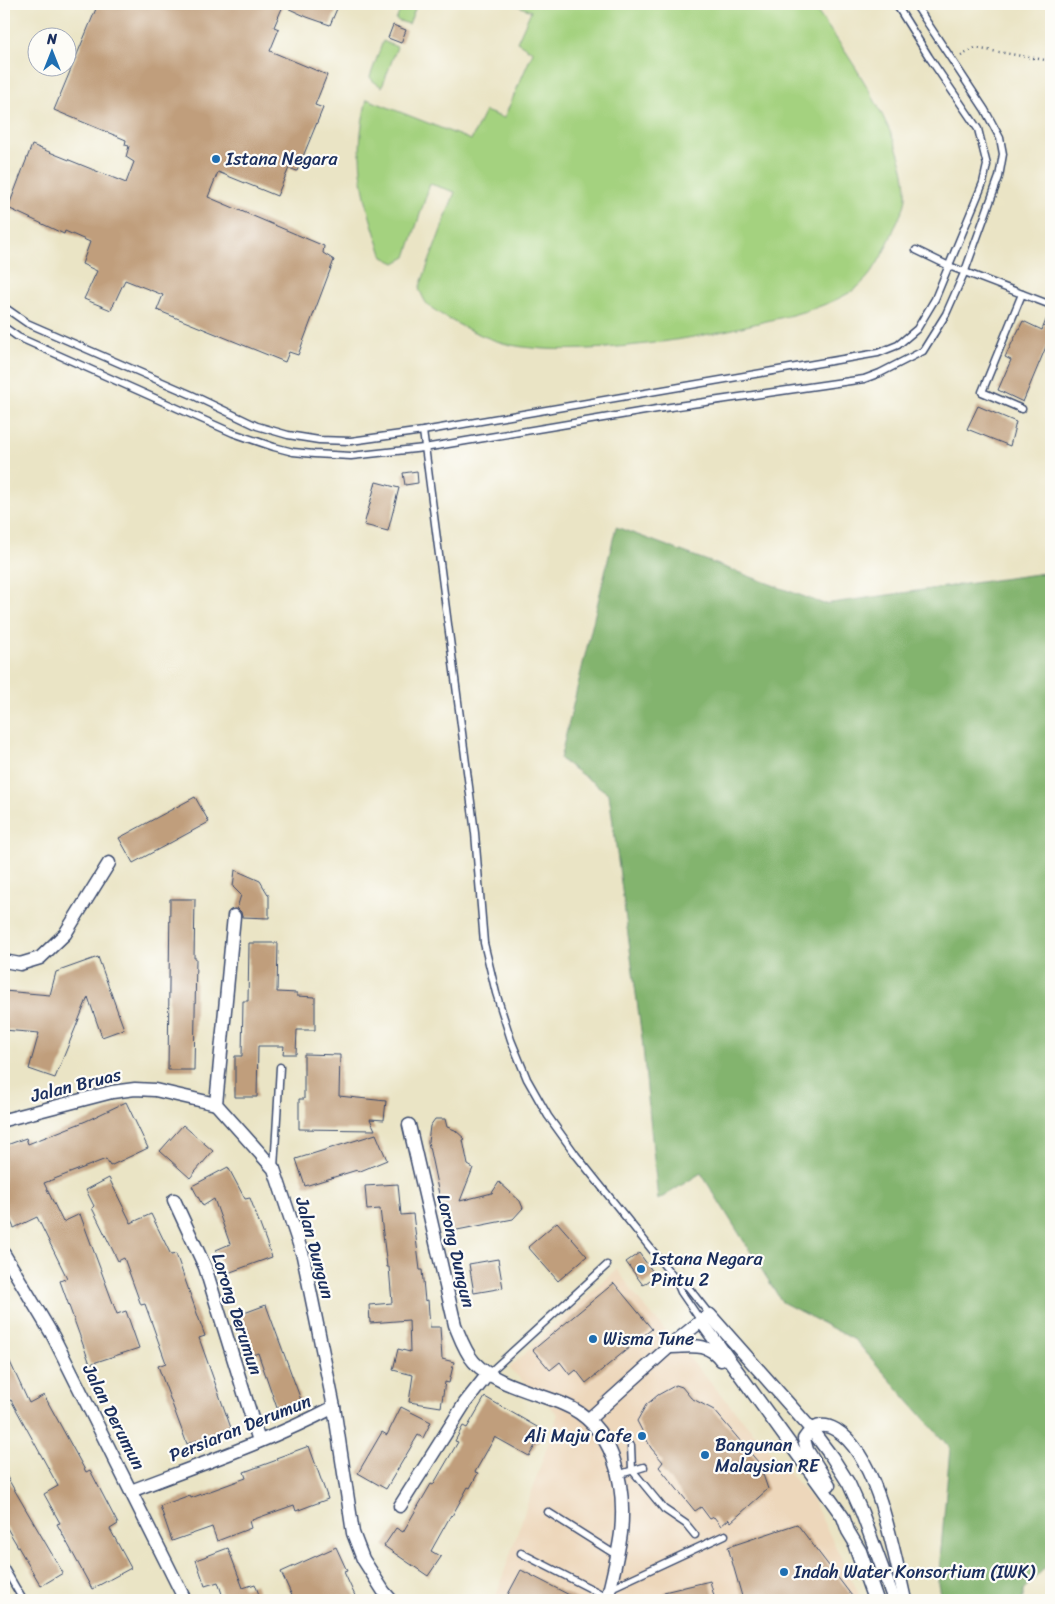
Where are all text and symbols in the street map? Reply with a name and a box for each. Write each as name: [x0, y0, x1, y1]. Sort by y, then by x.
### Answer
text: N: [46, 27, 57, 52]
north arrow: [28, 28, 78, 78]
place label: Istana Negara: [225, 143, 338, 175]
marker: Istana Negara: [210, 153, 222, 165]
street label: Jalan Bruas: [27, 1058, 125, 1112]
street label: Lorong Dungun: [427, 1191, 485, 1311]
street label: Jalan Dungun: [286, 1192, 344, 1303]
place label: Istana Negara Pintu 2: [650, 1243, 763, 1296]
street label: Lorong Derumun: [202, 1249, 272, 1380]
marker: Istana Negara Pintu 2: [635, 1263, 647, 1275]
place label: Wisma Tune: [603, 1323, 694, 1355]
marker: Wisma Tune: [587, 1333, 599, 1345]
street label: Jalan Derumun: [73, 1357, 155, 1476]
street label: Persiaran Derumun: [164, 1385, 316, 1471]
place label: Ali Maju Cafe: [523, 1420, 632, 1452]
place label: Bangunan Malaysian RE: [715, 1429, 820, 1482]
marker: Ali Maju Cafe: [636, 1430, 648, 1442]
marker: Bangunan Malaysian RE: [699, 1449, 711, 1461]
place label: Indah Water Konsortium (IWK): [793, 1556, 1036, 1588]
marker: Indah Water Konsortium (IWK): [778, 1566, 790, 1578]

